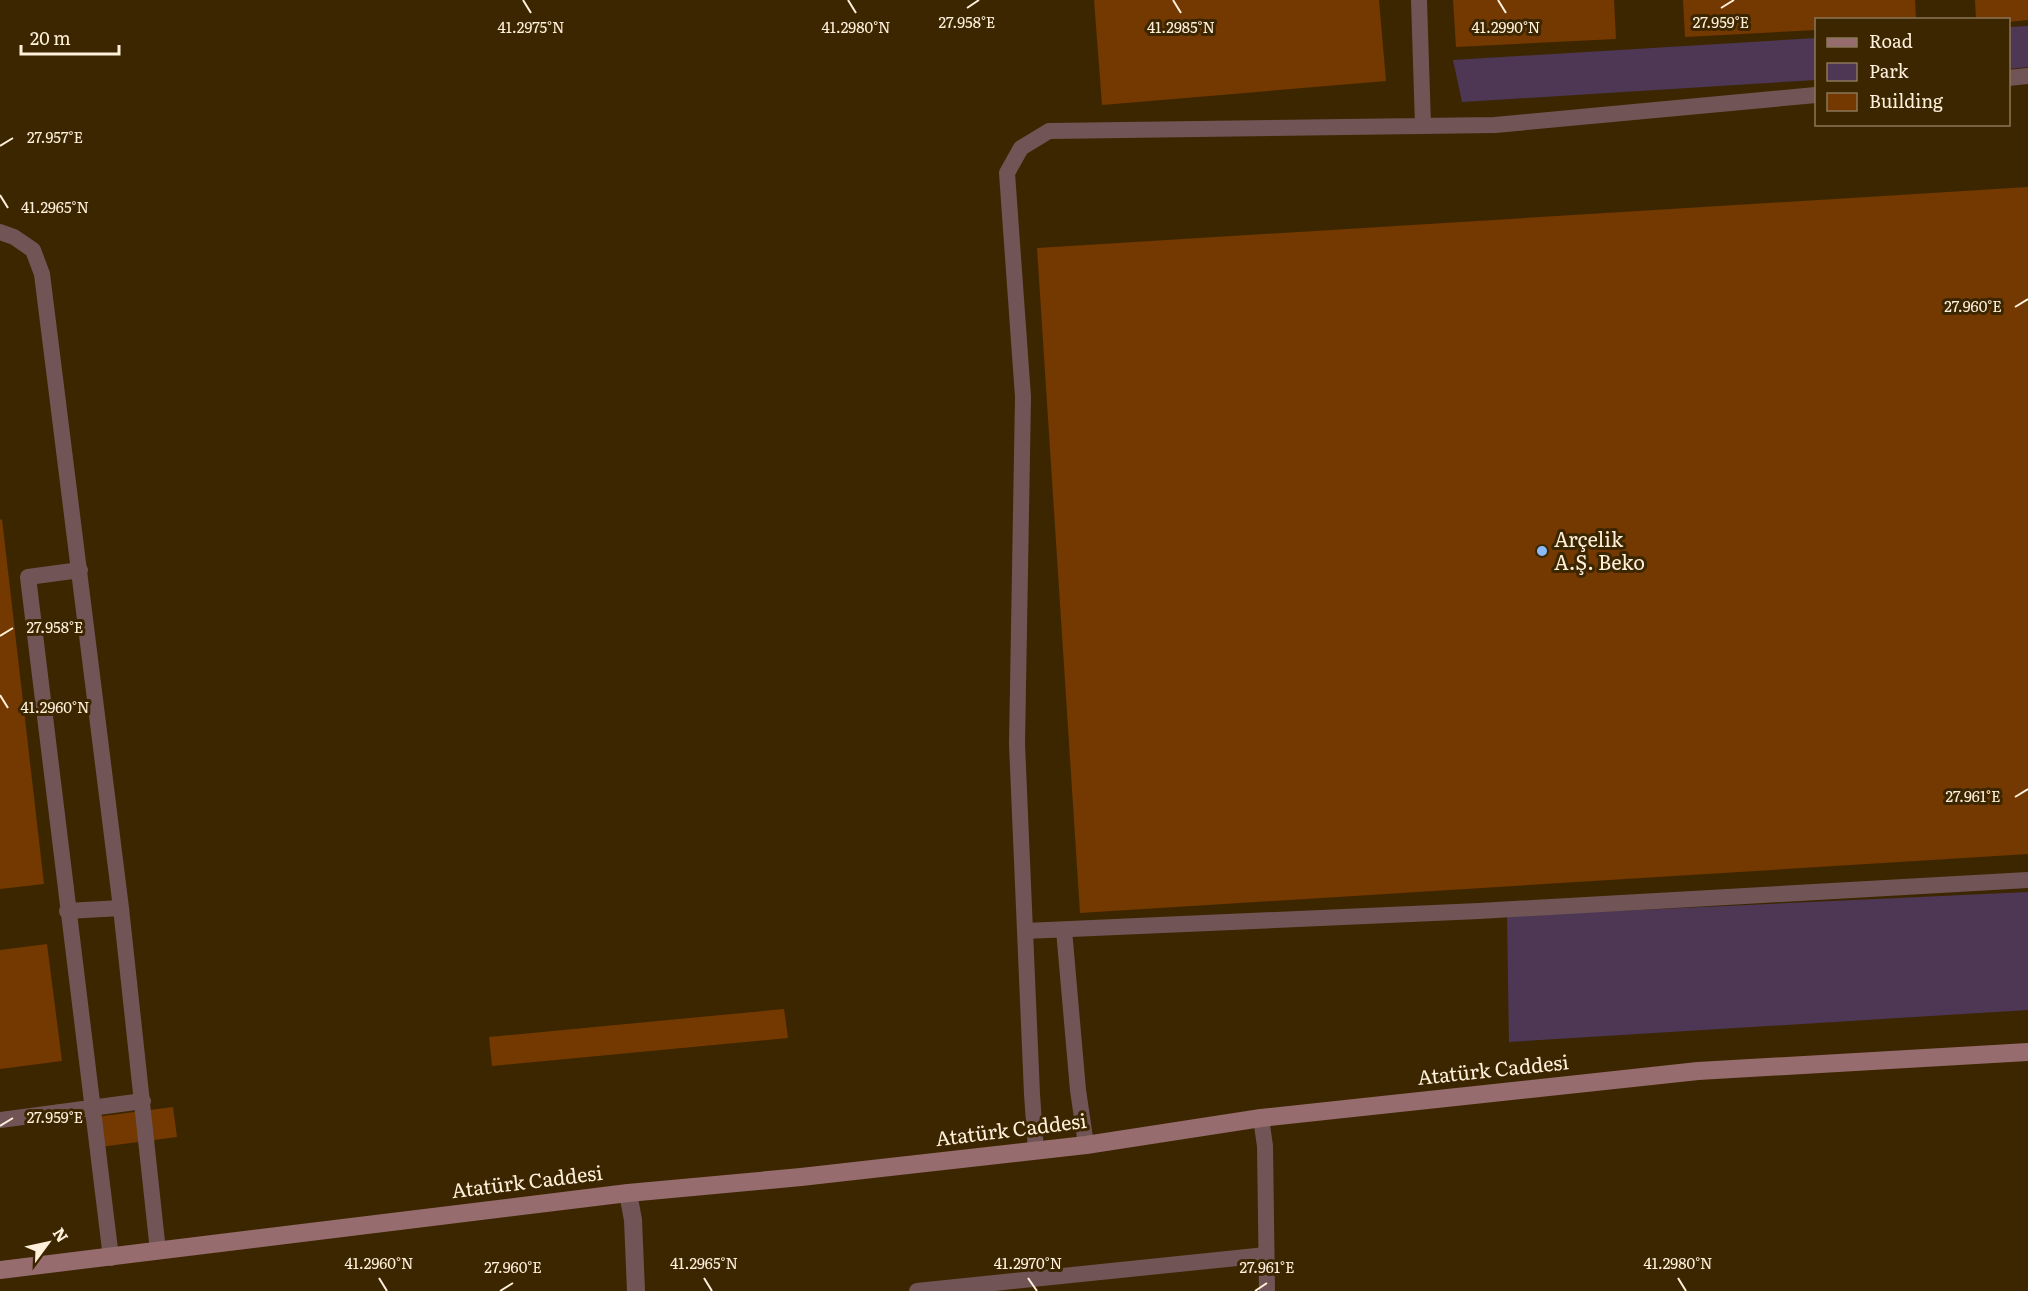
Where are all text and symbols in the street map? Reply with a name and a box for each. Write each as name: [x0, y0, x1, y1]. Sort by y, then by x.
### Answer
text: 27.958°E: [939, 10, 995, 33]
text: 27.959°E: [1693, 10, 1749, 33]
text: 41.2975°N: [498, 15, 564, 38]
text: 41.2980°N: [821, 15, 891, 38]
text: 41.2985°N: [1147, 15, 1215, 38]
text: 41.2990°N: [1472, 15, 1540, 38]
scale bar: [21, 18, 118, 56]
legend: [1815, 18, 2010, 126]
text: 20 m: [30, 24, 71, 51]
text: Road: [1869, 27, 1913, 54]
text: Park: [1869, 57, 1910, 84]
text: Building: [1869, 87, 1944, 114]
text: 27.957°E: [27, 125, 83, 148]
text: 41.2965°N: [21, 195, 89, 218]
text: 27.960°E: [1944, 294, 2002, 317]
place label: Arçelik A.Ş. Beko: [1554, 523, 1645, 576]
marker: Arçelik A.Ş. Beko: [1535, 544, 1549, 558]
text: 27.958°E: [27, 615, 83, 638]
text: 41.2960°N: [20, 695, 90, 718]
text: 27.961°E: [1945, 784, 2001, 807]
street label: Atatürk Caddesi: [1416, 1045, 1570, 1091]
street label: Atatürk Caddesi: [934, 1104, 1088, 1152]
text: 27.959°E: [27, 1105, 83, 1128]
street label: Atatürk Caddesi: [450, 1156, 604, 1204]
north arrow: [18, 1213, 78, 1273]
text: N: [48, 1222, 75, 1246]
text: 41.2960°N: [344, 1251, 414, 1274]
text: 41.2965°N: [670, 1251, 738, 1274]
text: 41.2970°N: [994, 1251, 1062, 1274]
text: 41.2980°N: [1643, 1251, 1713, 1274]
text: 27.960°E: [484, 1255, 542, 1278]
text: 27.961°E: [1239, 1255, 1295, 1278]

